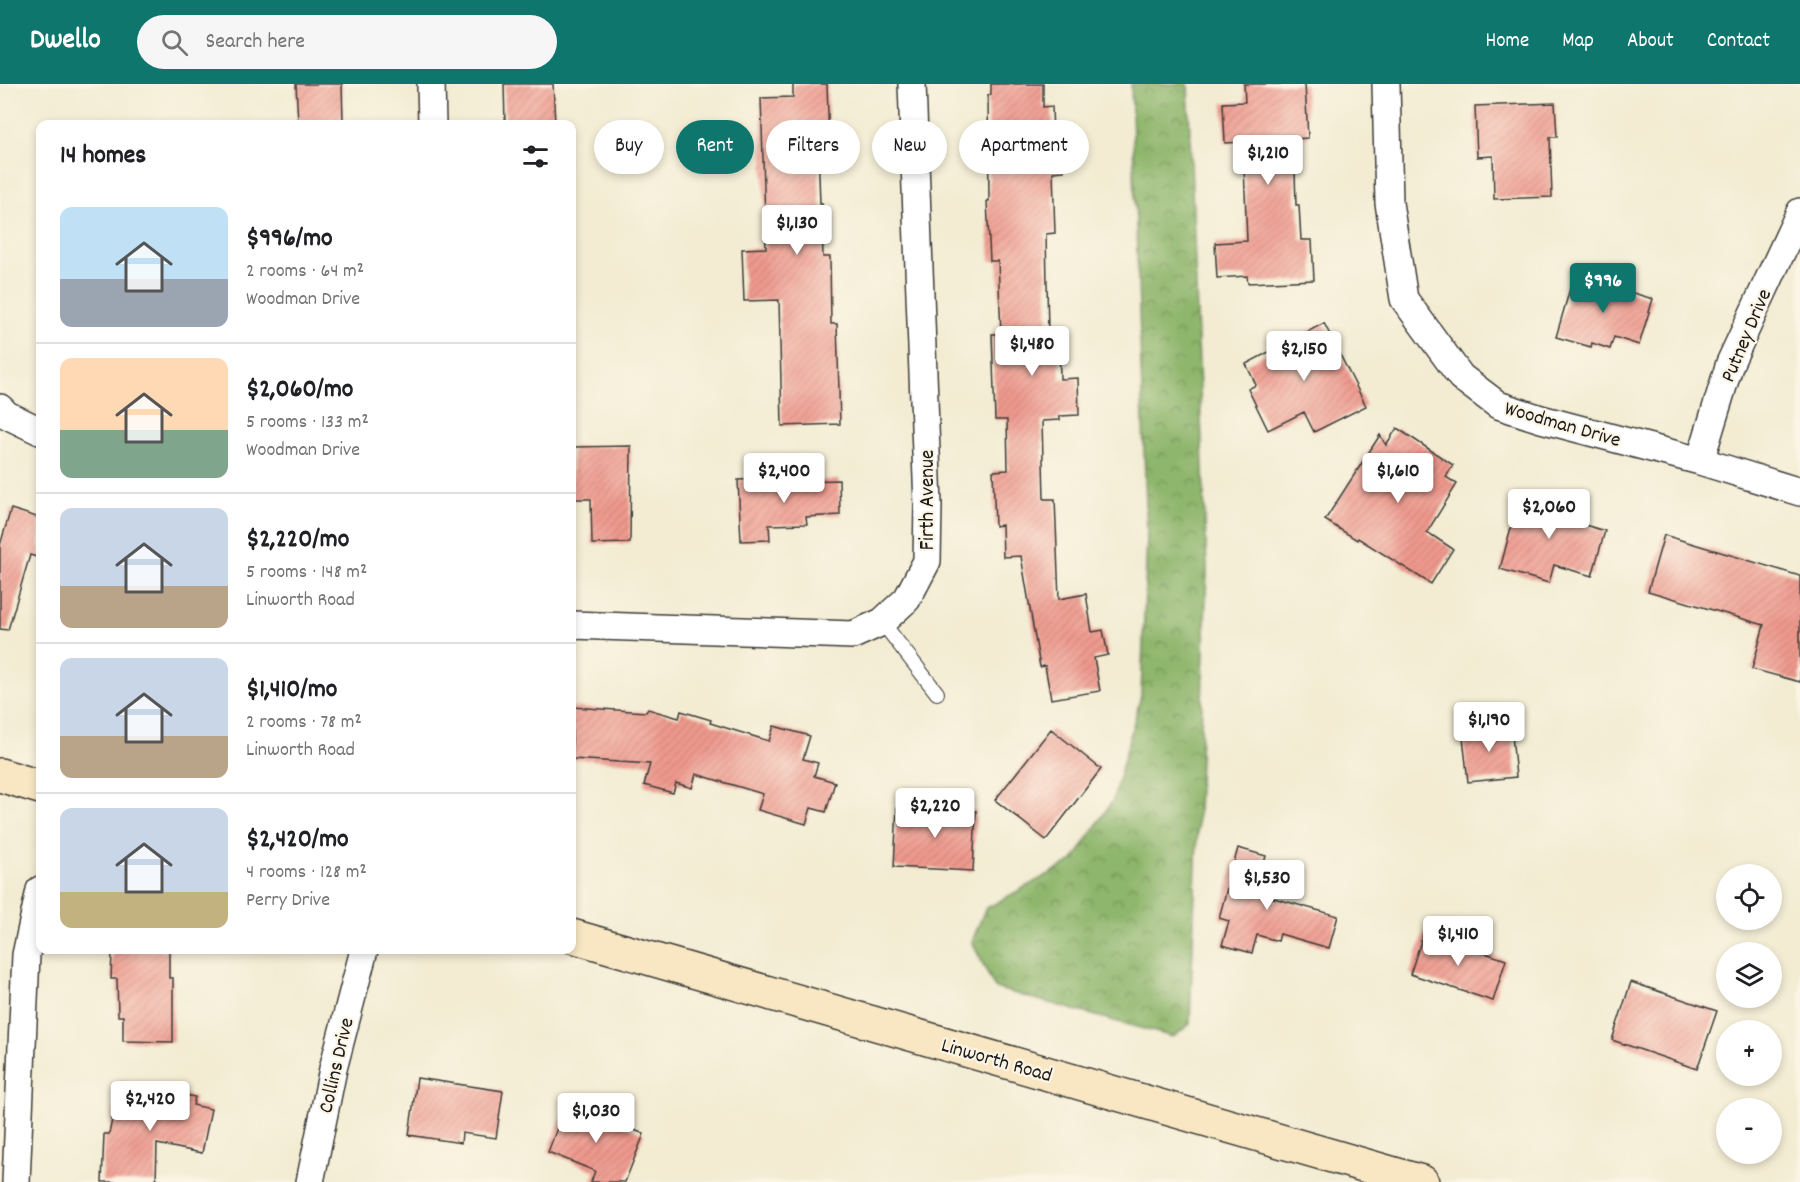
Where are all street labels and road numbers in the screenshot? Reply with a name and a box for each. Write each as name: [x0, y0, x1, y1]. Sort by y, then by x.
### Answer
street label: Putney Drive: [1715, 285, 1781, 388]
street label: Woodman Drive: [1500, 395, 1624, 457]
street label: Firth Avenue: [914, 450, 944, 550]
street label: Collins Drive: [312, 1015, 363, 1116]
street label: Linworth Road: [937, 1032, 1055, 1092]

